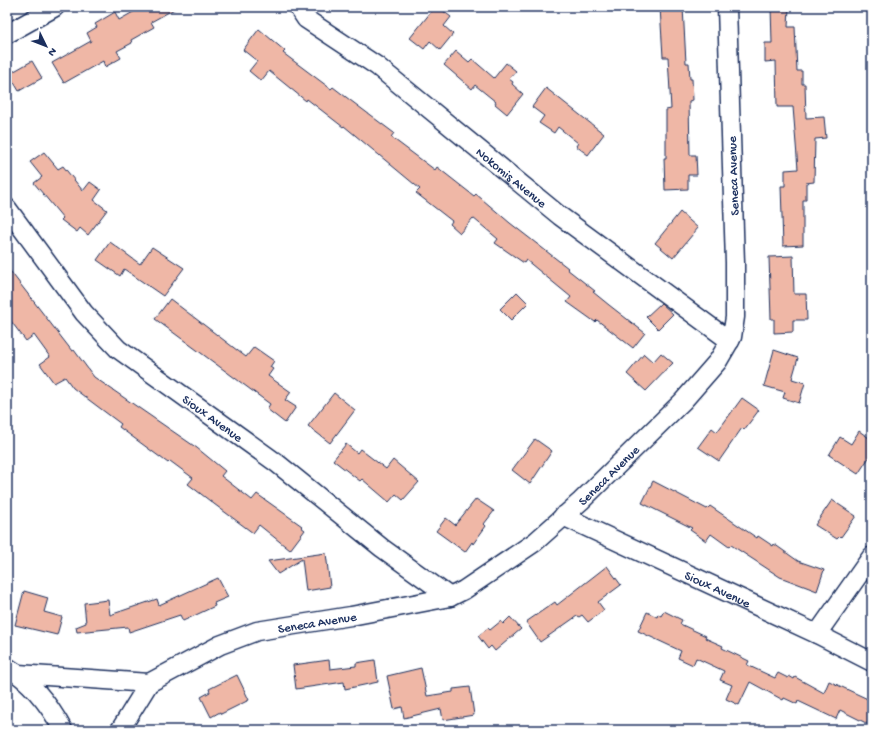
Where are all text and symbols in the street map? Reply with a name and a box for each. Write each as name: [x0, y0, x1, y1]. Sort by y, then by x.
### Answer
north arrow: [26, 26, 66, 66]
text: N: [45, 45, 59, 58]
street label: Seneca Avenue: [726, 136, 743, 216]
street label: Nokomis Avenue: [472, 145, 549, 212]
street label: Sioux Avenue: [179, 393, 245, 446]
street label: Seneca Avenue: [576, 443, 644, 510]
street label: Sioux Avenue: [682, 569, 753, 612]
street label: Seneca Avenue: [277, 610, 358, 638]

